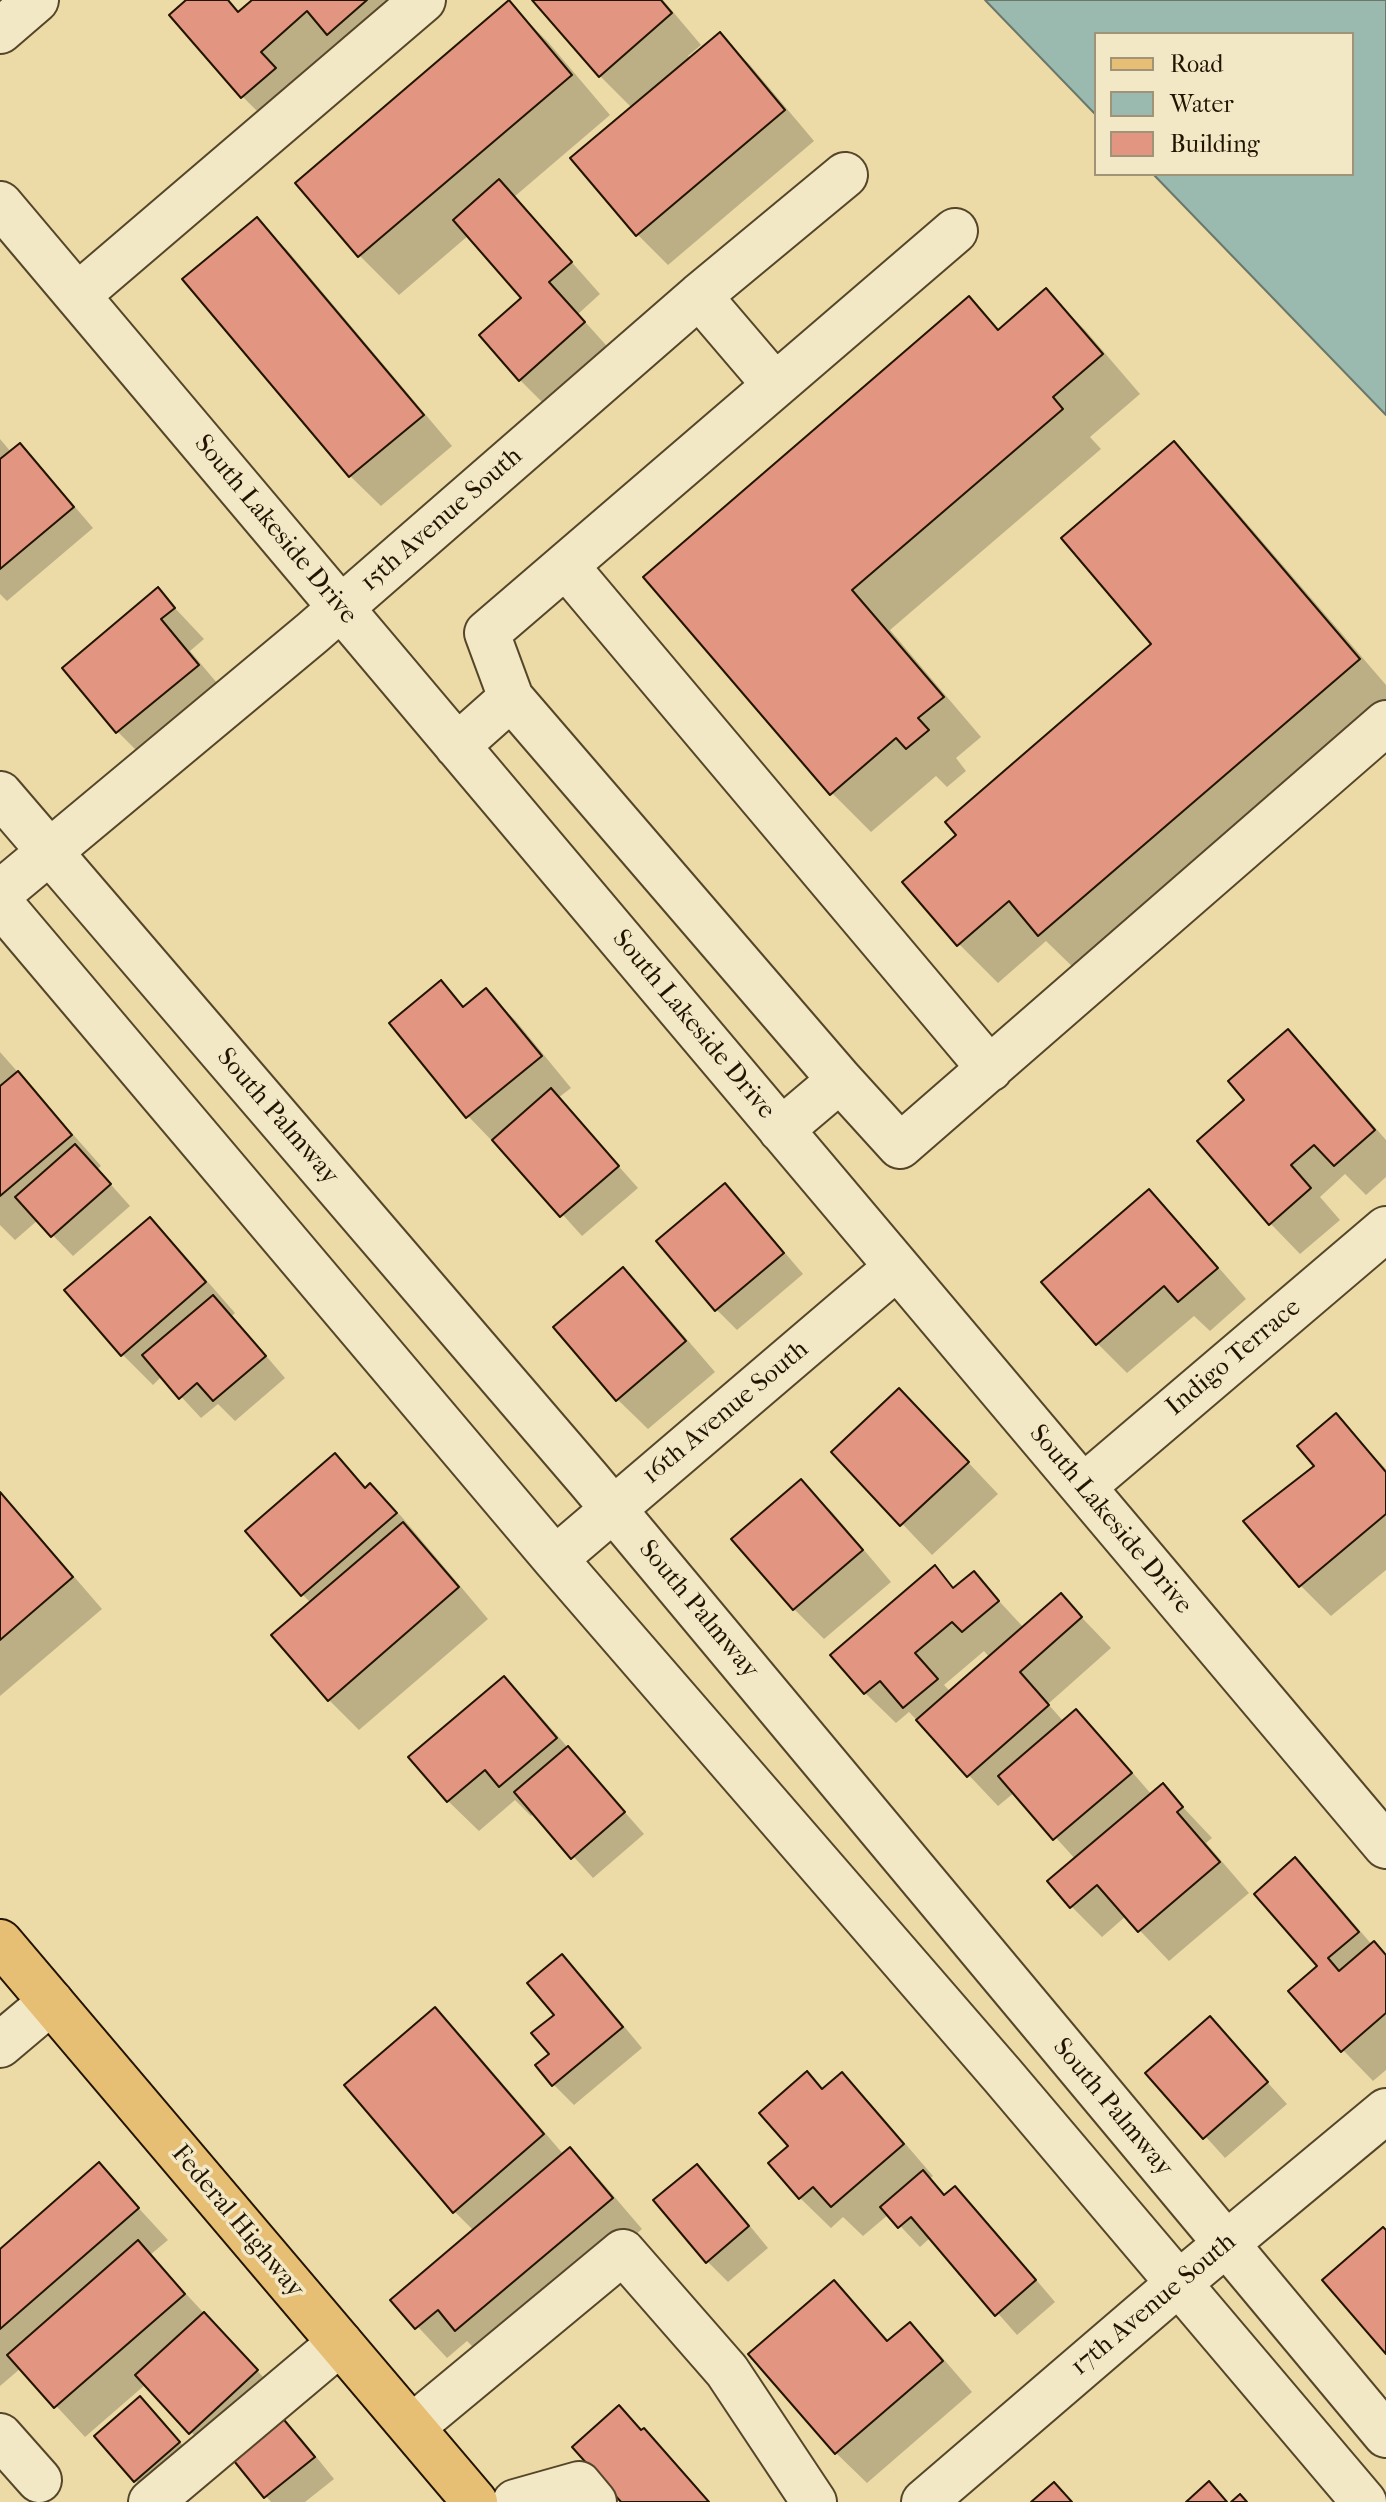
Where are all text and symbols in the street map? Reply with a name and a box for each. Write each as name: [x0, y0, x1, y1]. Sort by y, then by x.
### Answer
legend: [1094, 32, 1354, 176]
text: Road: [1170, 50, 1223, 78]
text: Water: [1170, 90, 1234, 118]
text: Building: [1170, 130, 1260, 158]
street label: South Lakeside Drive: [187, 429, 363, 631]
street label: 15th Avenue South: [355, 441, 529, 599]
street label: South Lakeside Drive: [605, 924, 781, 1126]
street label: South Palmway: [209, 1042, 345, 1192]
street label: Indigo Terrace: [1160, 1293, 1308, 1423]
street label: 16th Avenue South: [637, 1334, 815, 1492]
street label: South Lakeside Drive: [1022, 1419, 1198, 1621]
street label: South Palmway: [631, 1535, 765, 1685]
street label: South Palmway: [1045, 2033, 1179, 2183]
street label: Federal Highway: [164, 2139, 310, 2305]
street label: 17th Avenue South: [1065, 2227, 1243, 2383]

